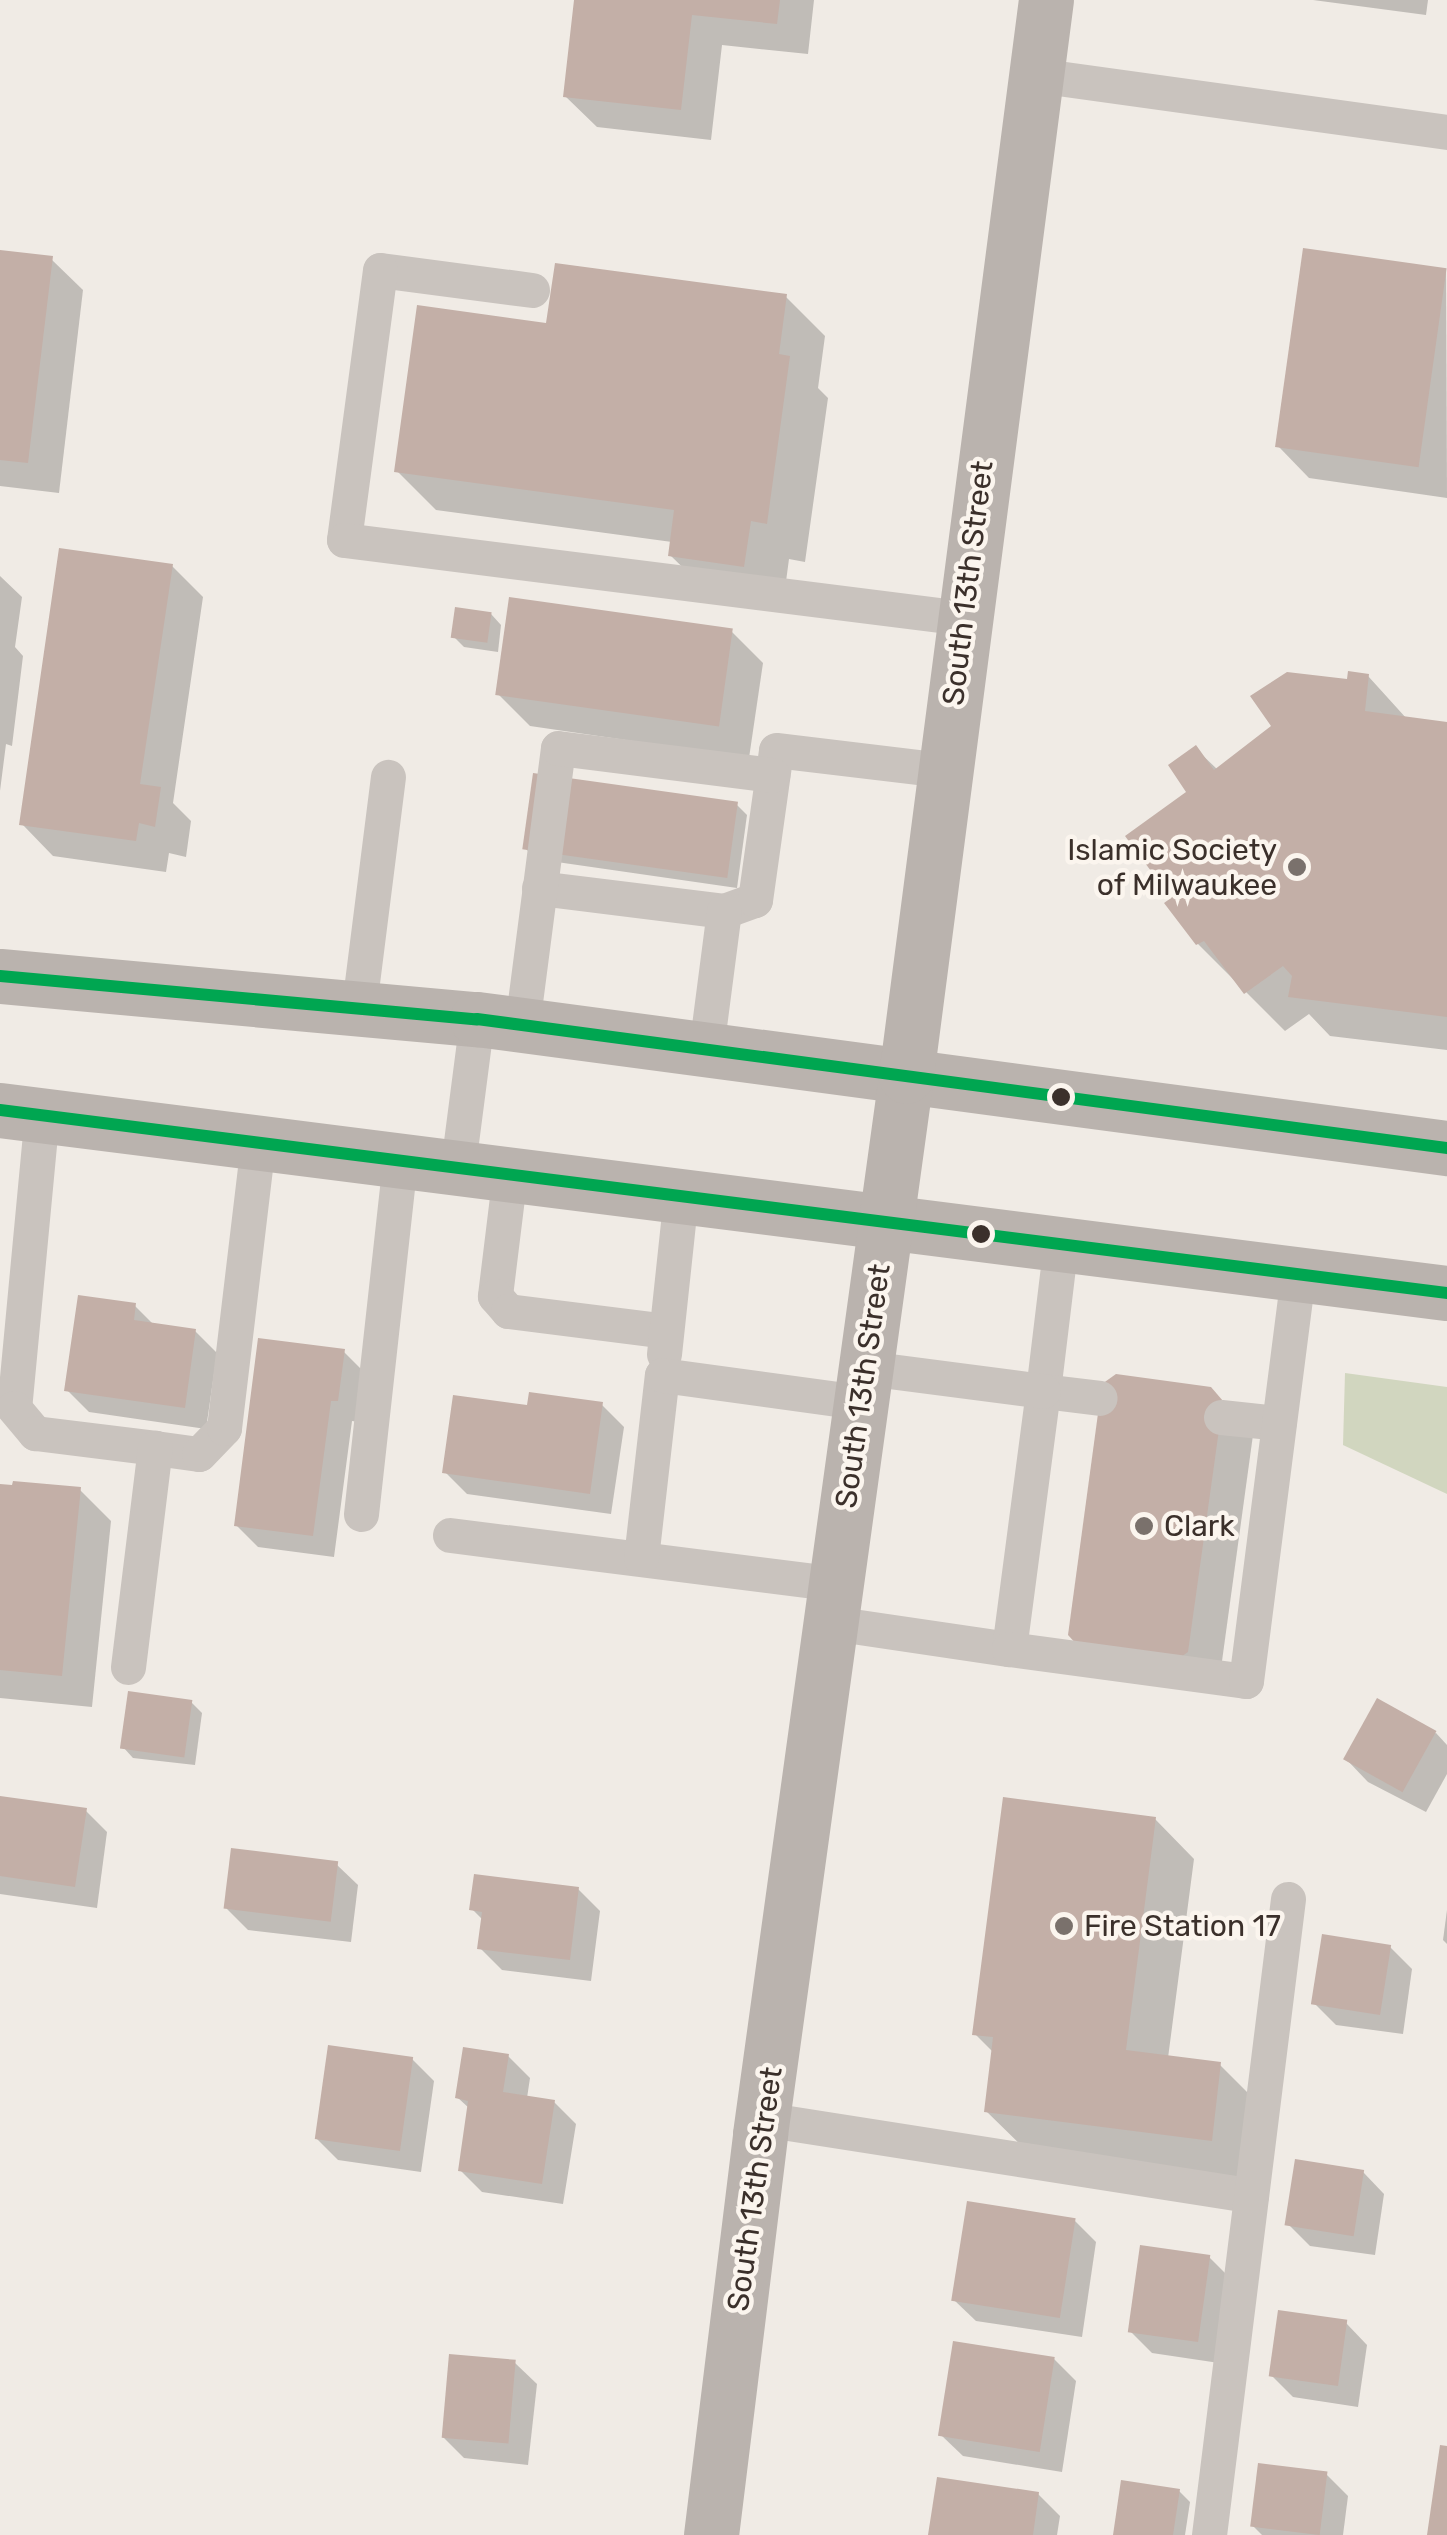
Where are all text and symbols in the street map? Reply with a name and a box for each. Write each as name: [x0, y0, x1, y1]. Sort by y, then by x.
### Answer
street label: South 13th Street: [935, 459, 1001, 707]
place label: Islamic Society of Milwaukee: [1067, 832, 1277, 902]
marker: Islamic Society of Milwaukee: [1286, 856, 1308, 878]
unlabelled marker: [1051, 1087, 1071, 1107]
unlabelled marker: [971, 1224, 991, 1244]
street label: South 13th Street: [828, 1262, 898, 1510]
place label: Clark: [1164, 1508, 1235, 1544]
marker: Clark: [1133, 1515, 1155, 1537]
place label: Fire Station 17: [1084, 1908, 1281, 1944]
marker: Fire Station 17: [1053, 1915, 1075, 1937]
street label: South 13th Street: [720, 2065, 790, 2313]

